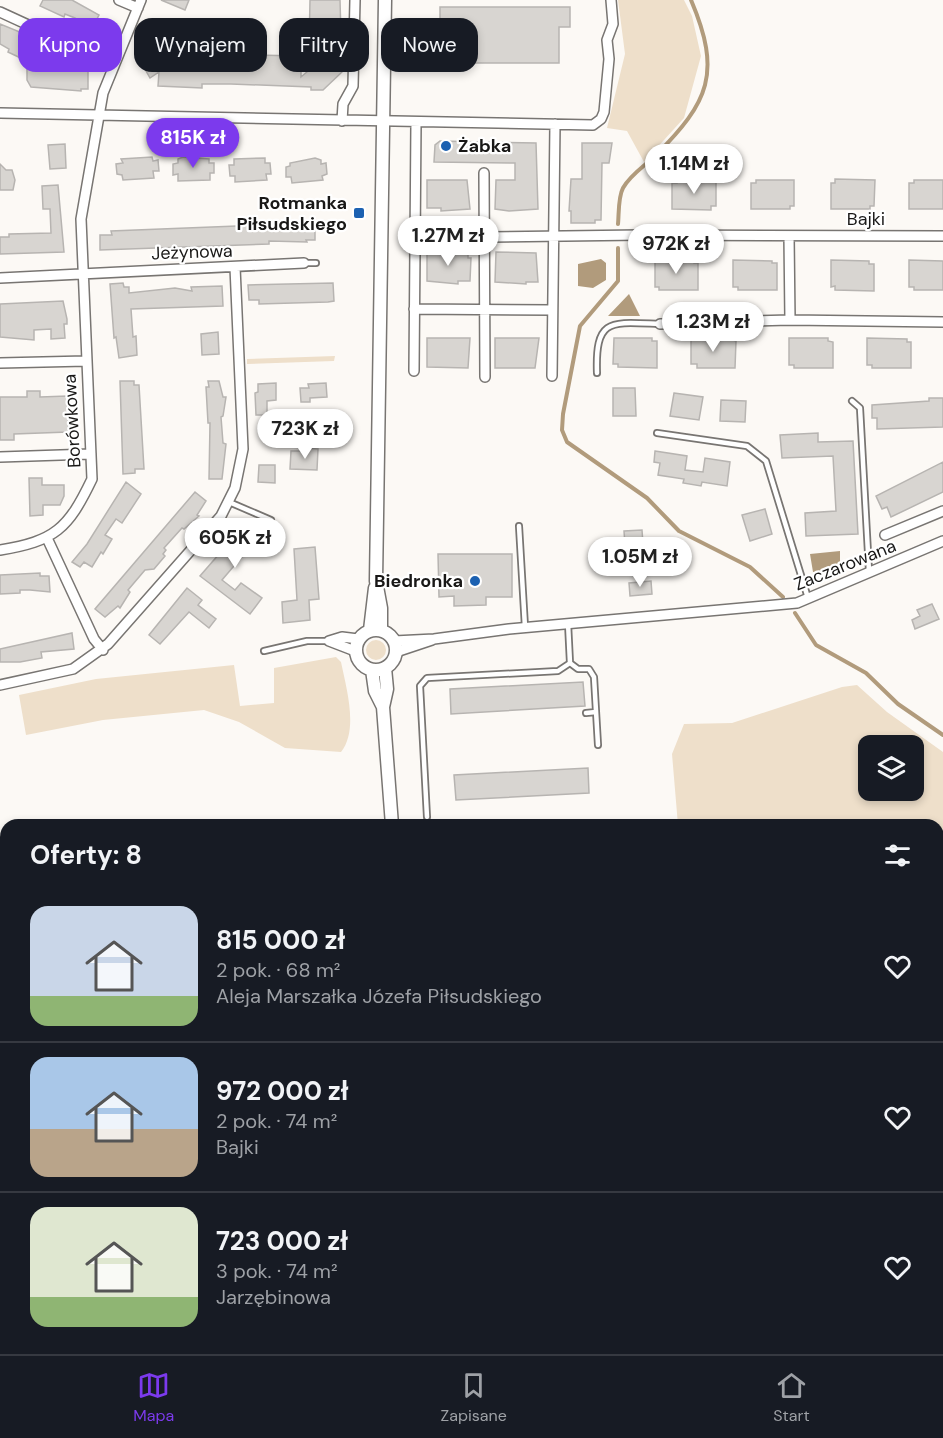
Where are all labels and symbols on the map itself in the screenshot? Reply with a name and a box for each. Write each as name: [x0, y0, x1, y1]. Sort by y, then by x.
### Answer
pin: 815K zł: [138, 118, 248, 169]
place label: Żabka: [458, 134, 511, 158]
marker: Żabka: [439, 139, 453, 153]
pin: 1.14M zł: [632, 144, 756, 195]
place label: Rotmanka Piłsudskiego: [236, 191, 347, 236]
marker: Rotmanka Piłsudskiego: [352, 206, 366, 220]
street label: Bajki: [847, 207, 885, 231]
pin: 1.27M zł: [386, 216, 510, 267]
pin: 972K zł: [621, 224, 731, 275]
street label: Jeżynowa: [151, 239, 233, 265]
pin: 1.23M zł: [651, 302, 775, 353]
street label: Borówkowa: [58, 373, 86, 469]
pin: 723K zł: [250, 409, 360, 460]
pin: 605K zł: [180, 518, 290, 569]
street label: Zaczarowana: [791, 534, 899, 596]
pin: 1.05M zł: [578, 537, 702, 588]
place label: Biedronka: [374, 569, 463, 593]
marker: Biedronka: [468, 574, 482, 588]

